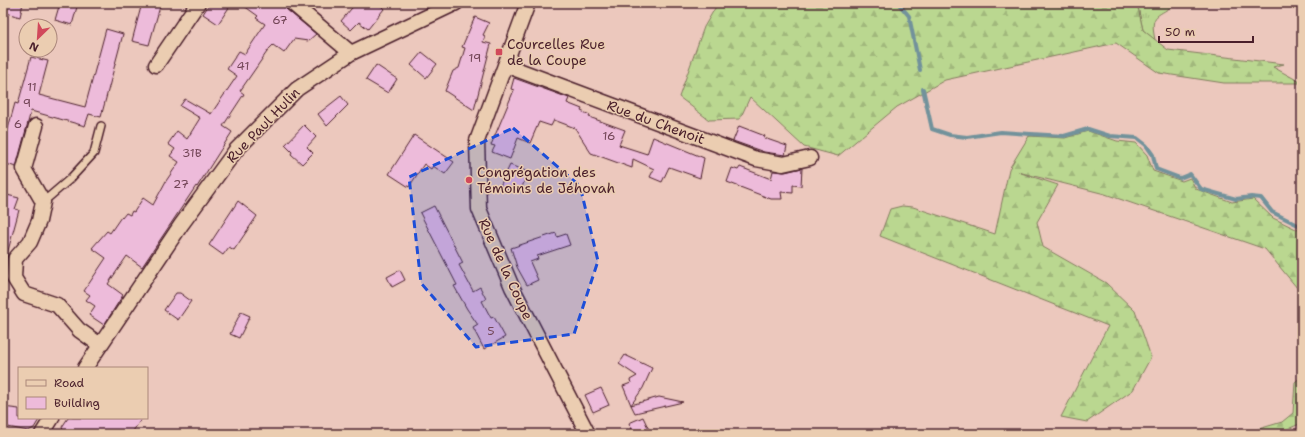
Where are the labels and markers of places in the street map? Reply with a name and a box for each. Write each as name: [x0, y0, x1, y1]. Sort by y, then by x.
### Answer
place label: Courcelles Rue de la Coupe: [507, 35, 605, 69]
marker: Courcelles Rue de la Coupe: [494, 47, 504, 57]
place label: Congrégation des Témoins de Jéhovah: [477, 163, 615, 197]
marker: Congrégation des Témoins de Jéhovah: [464, 175, 474, 185]

